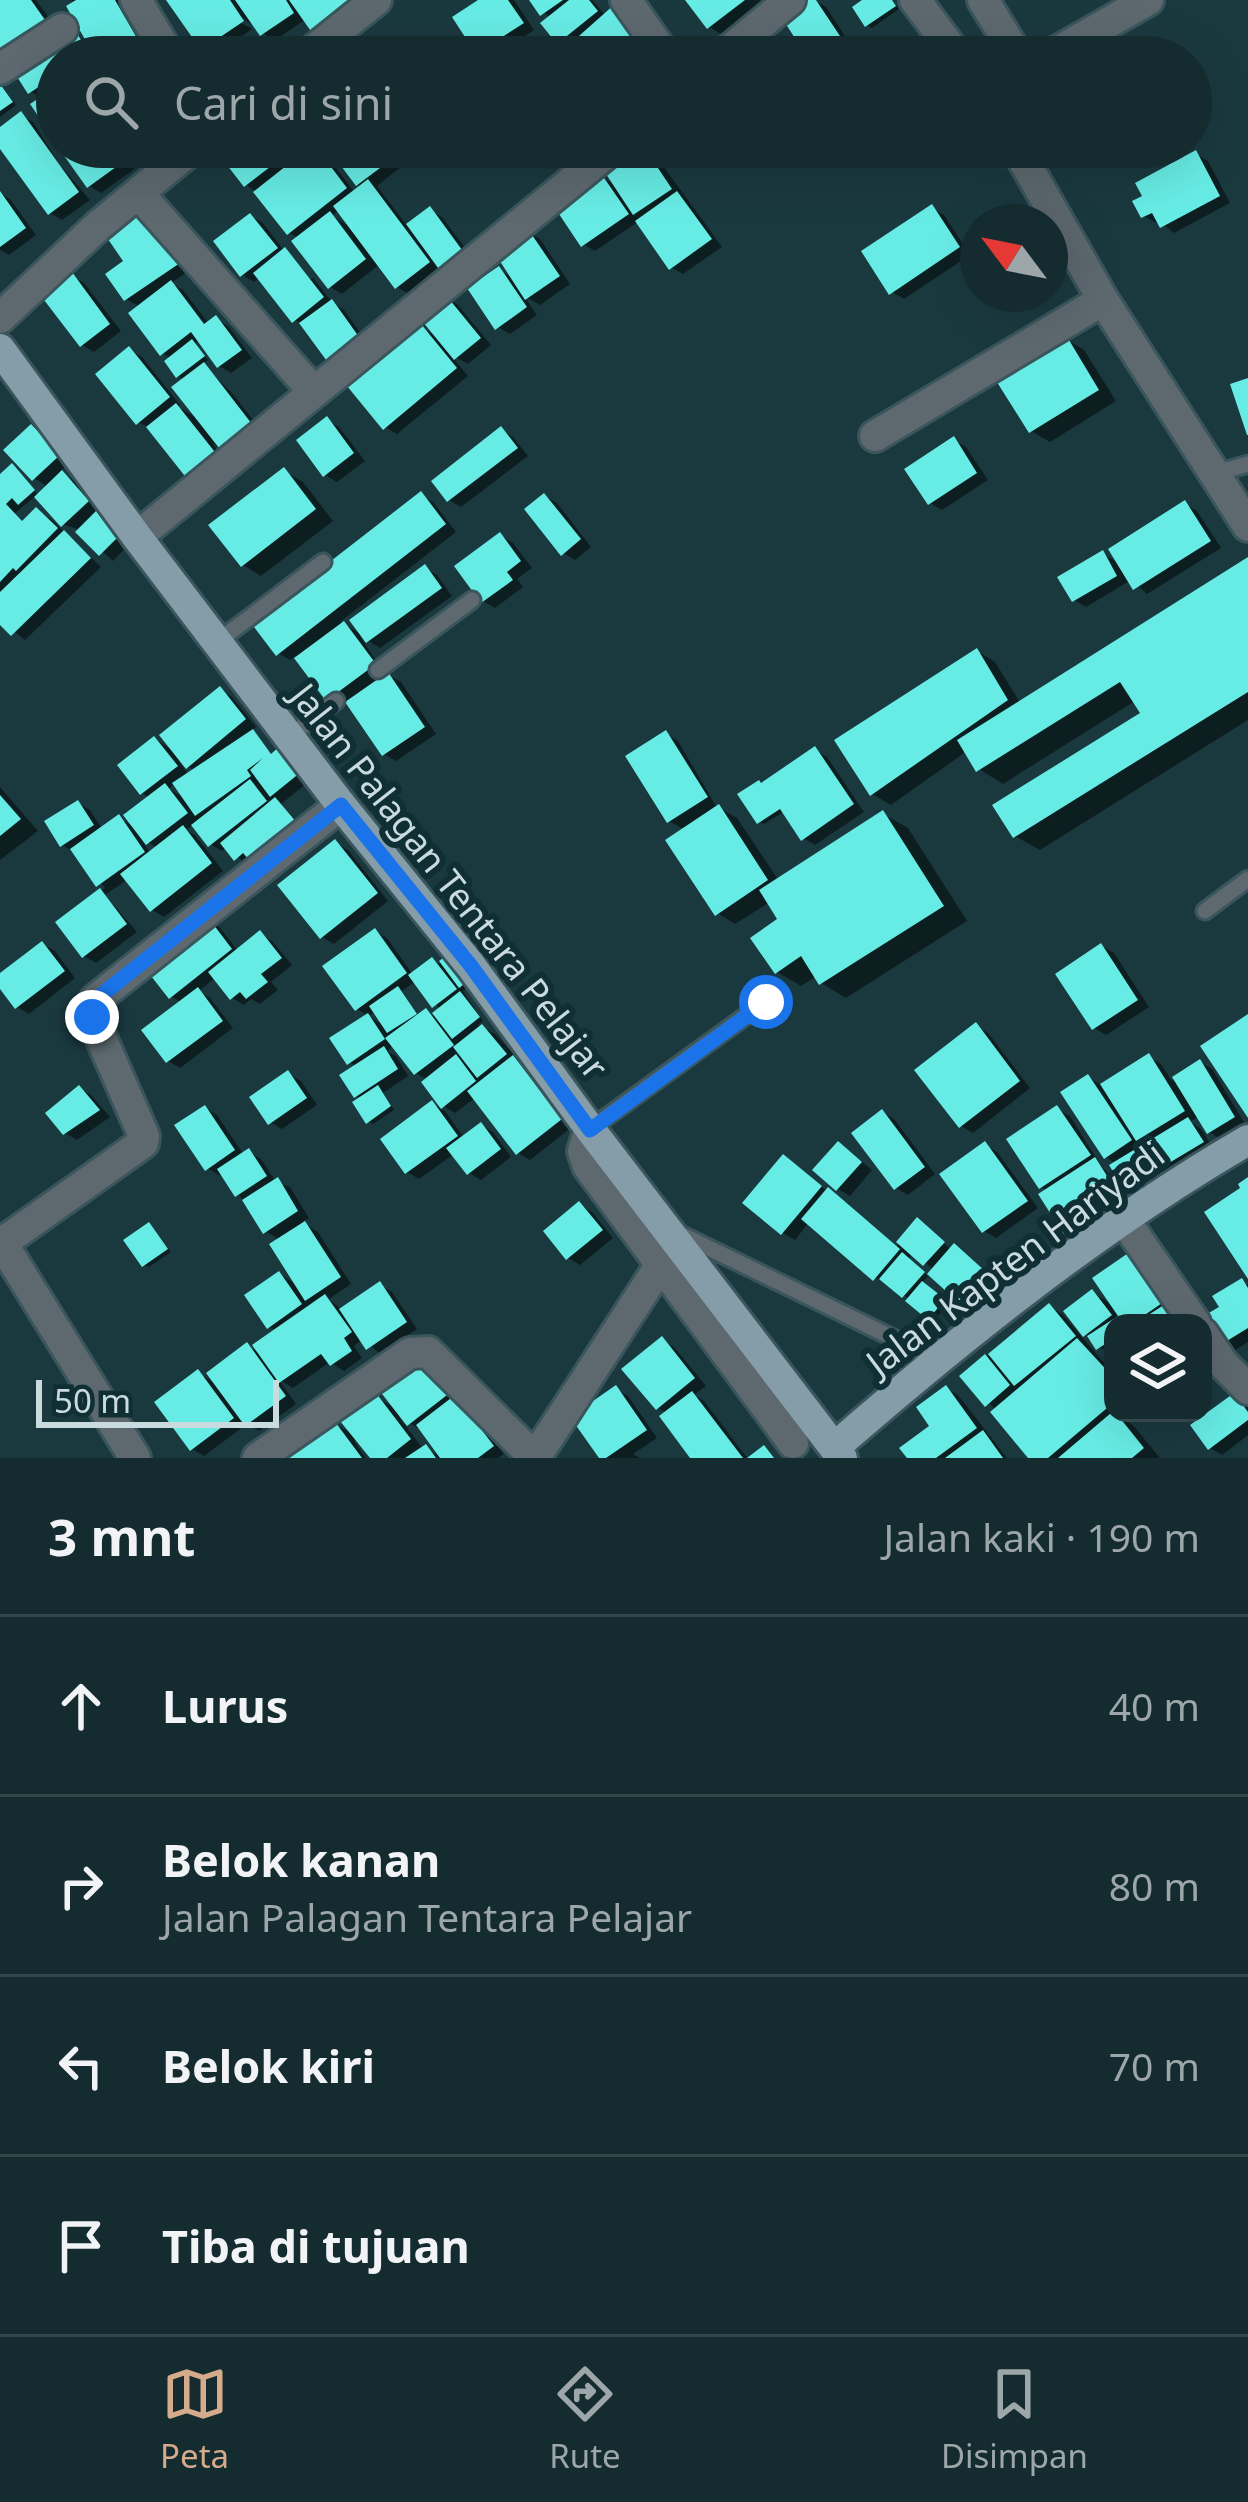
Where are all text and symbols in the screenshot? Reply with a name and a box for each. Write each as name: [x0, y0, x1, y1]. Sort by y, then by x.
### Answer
search box: [36, 36, 1212, 168]
icon: search: [78, 69, 144, 135]
text: Cari di sini: [174, 72, 393, 133]
north arrow: [960, 204, 1068, 312]
street label: Jalan Palagan Tentara Pelajar: [278, 671, 620, 1089]
route start: [739, 975, 793, 1029]
route end: [65, 990, 119, 1044]
street label: Jalan Kapten Hariyadi: [853, 1130, 1174, 1388]
map controls: [1104, 1314, 1212, 1422]
button: layers: [1104, 1314, 1212, 1422]
scale bar: [36, 1374, 279, 1427]
text: 50 m: [54, 1378, 131, 1423]
text: 3 mnt: [48, 1501, 195, 1571]
text: Jalan kaki · 190 m: [883, 1510, 1200, 1563]
icon: ahead: [48, 1673, 114, 1739]
text: Lurus: [162, 1675, 288, 1736]
text: 40 m: [1109, 1679, 1200, 1732]
text: Belok kanan: [162, 1829, 440, 1890]
icon: right: [48, 1853, 114, 1919]
text: 80 m: [1109, 1859, 1200, 1912]
text: Jalan Palagan Tentara Pelajar: [162, 1890, 692, 1943]
icon: left: [48, 2033, 114, 2099]
text: Belok kiri: [162, 2035, 375, 2096]
text: 70 m: [1109, 2039, 1200, 2092]
icon: arrive: [48, 2213, 114, 2279]
text: Tiba di tujuan: [162, 2215, 470, 2276]
tab: Peta: [160, 2361, 229, 2478]
tab: Rute: [549, 2361, 621, 2478]
tab: Disimpan: [941, 2361, 1088, 2478]

